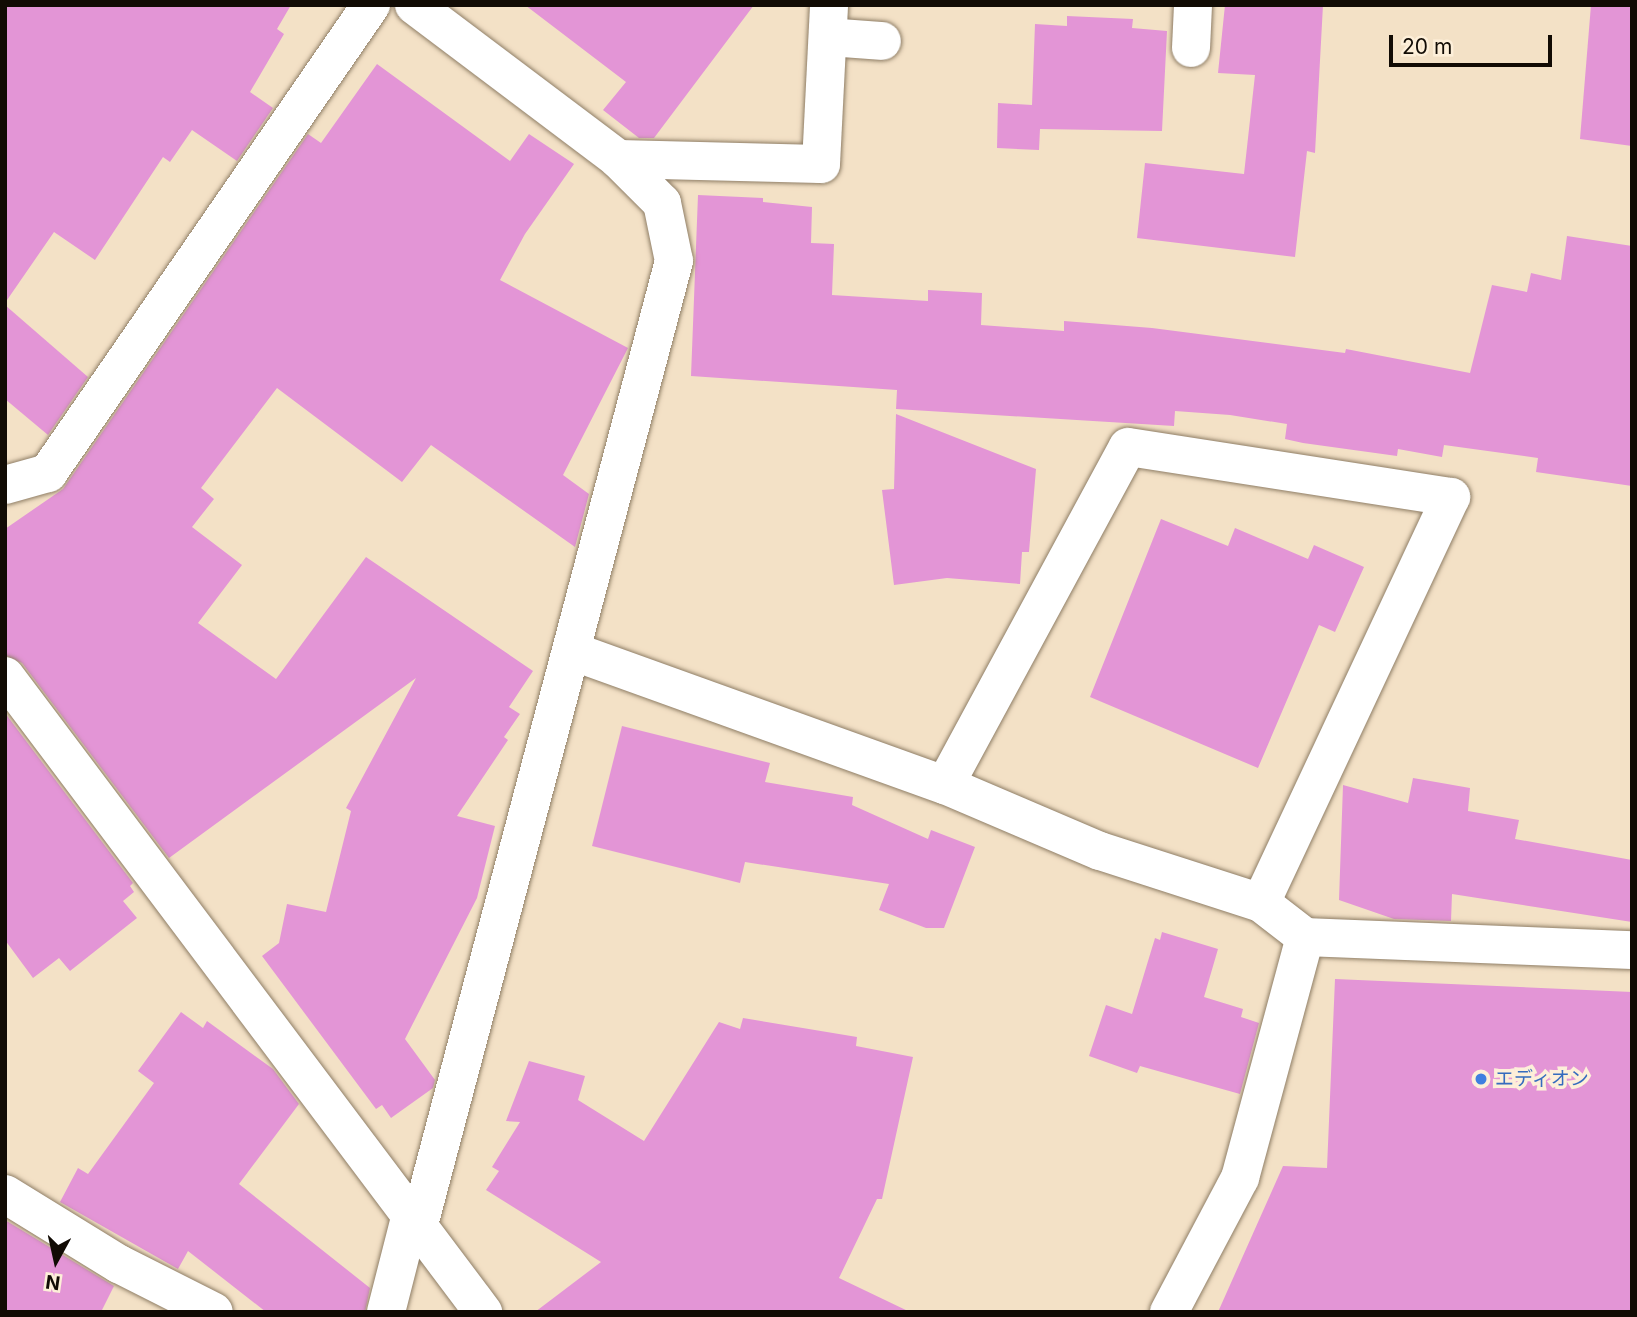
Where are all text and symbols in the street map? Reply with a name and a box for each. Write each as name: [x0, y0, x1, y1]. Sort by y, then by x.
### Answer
scale bar: [1392, 21, 1555, 65]
text: 20 m: [1402, 34, 1452, 59]
place label: エディオン: [1495, 1068, 1590, 1090]
marker: エディオン: [1473, 1071, 1489, 1087]
north arrow: [21, 1226, 91, 1296]
text: N: [44, 1270, 62, 1295]

